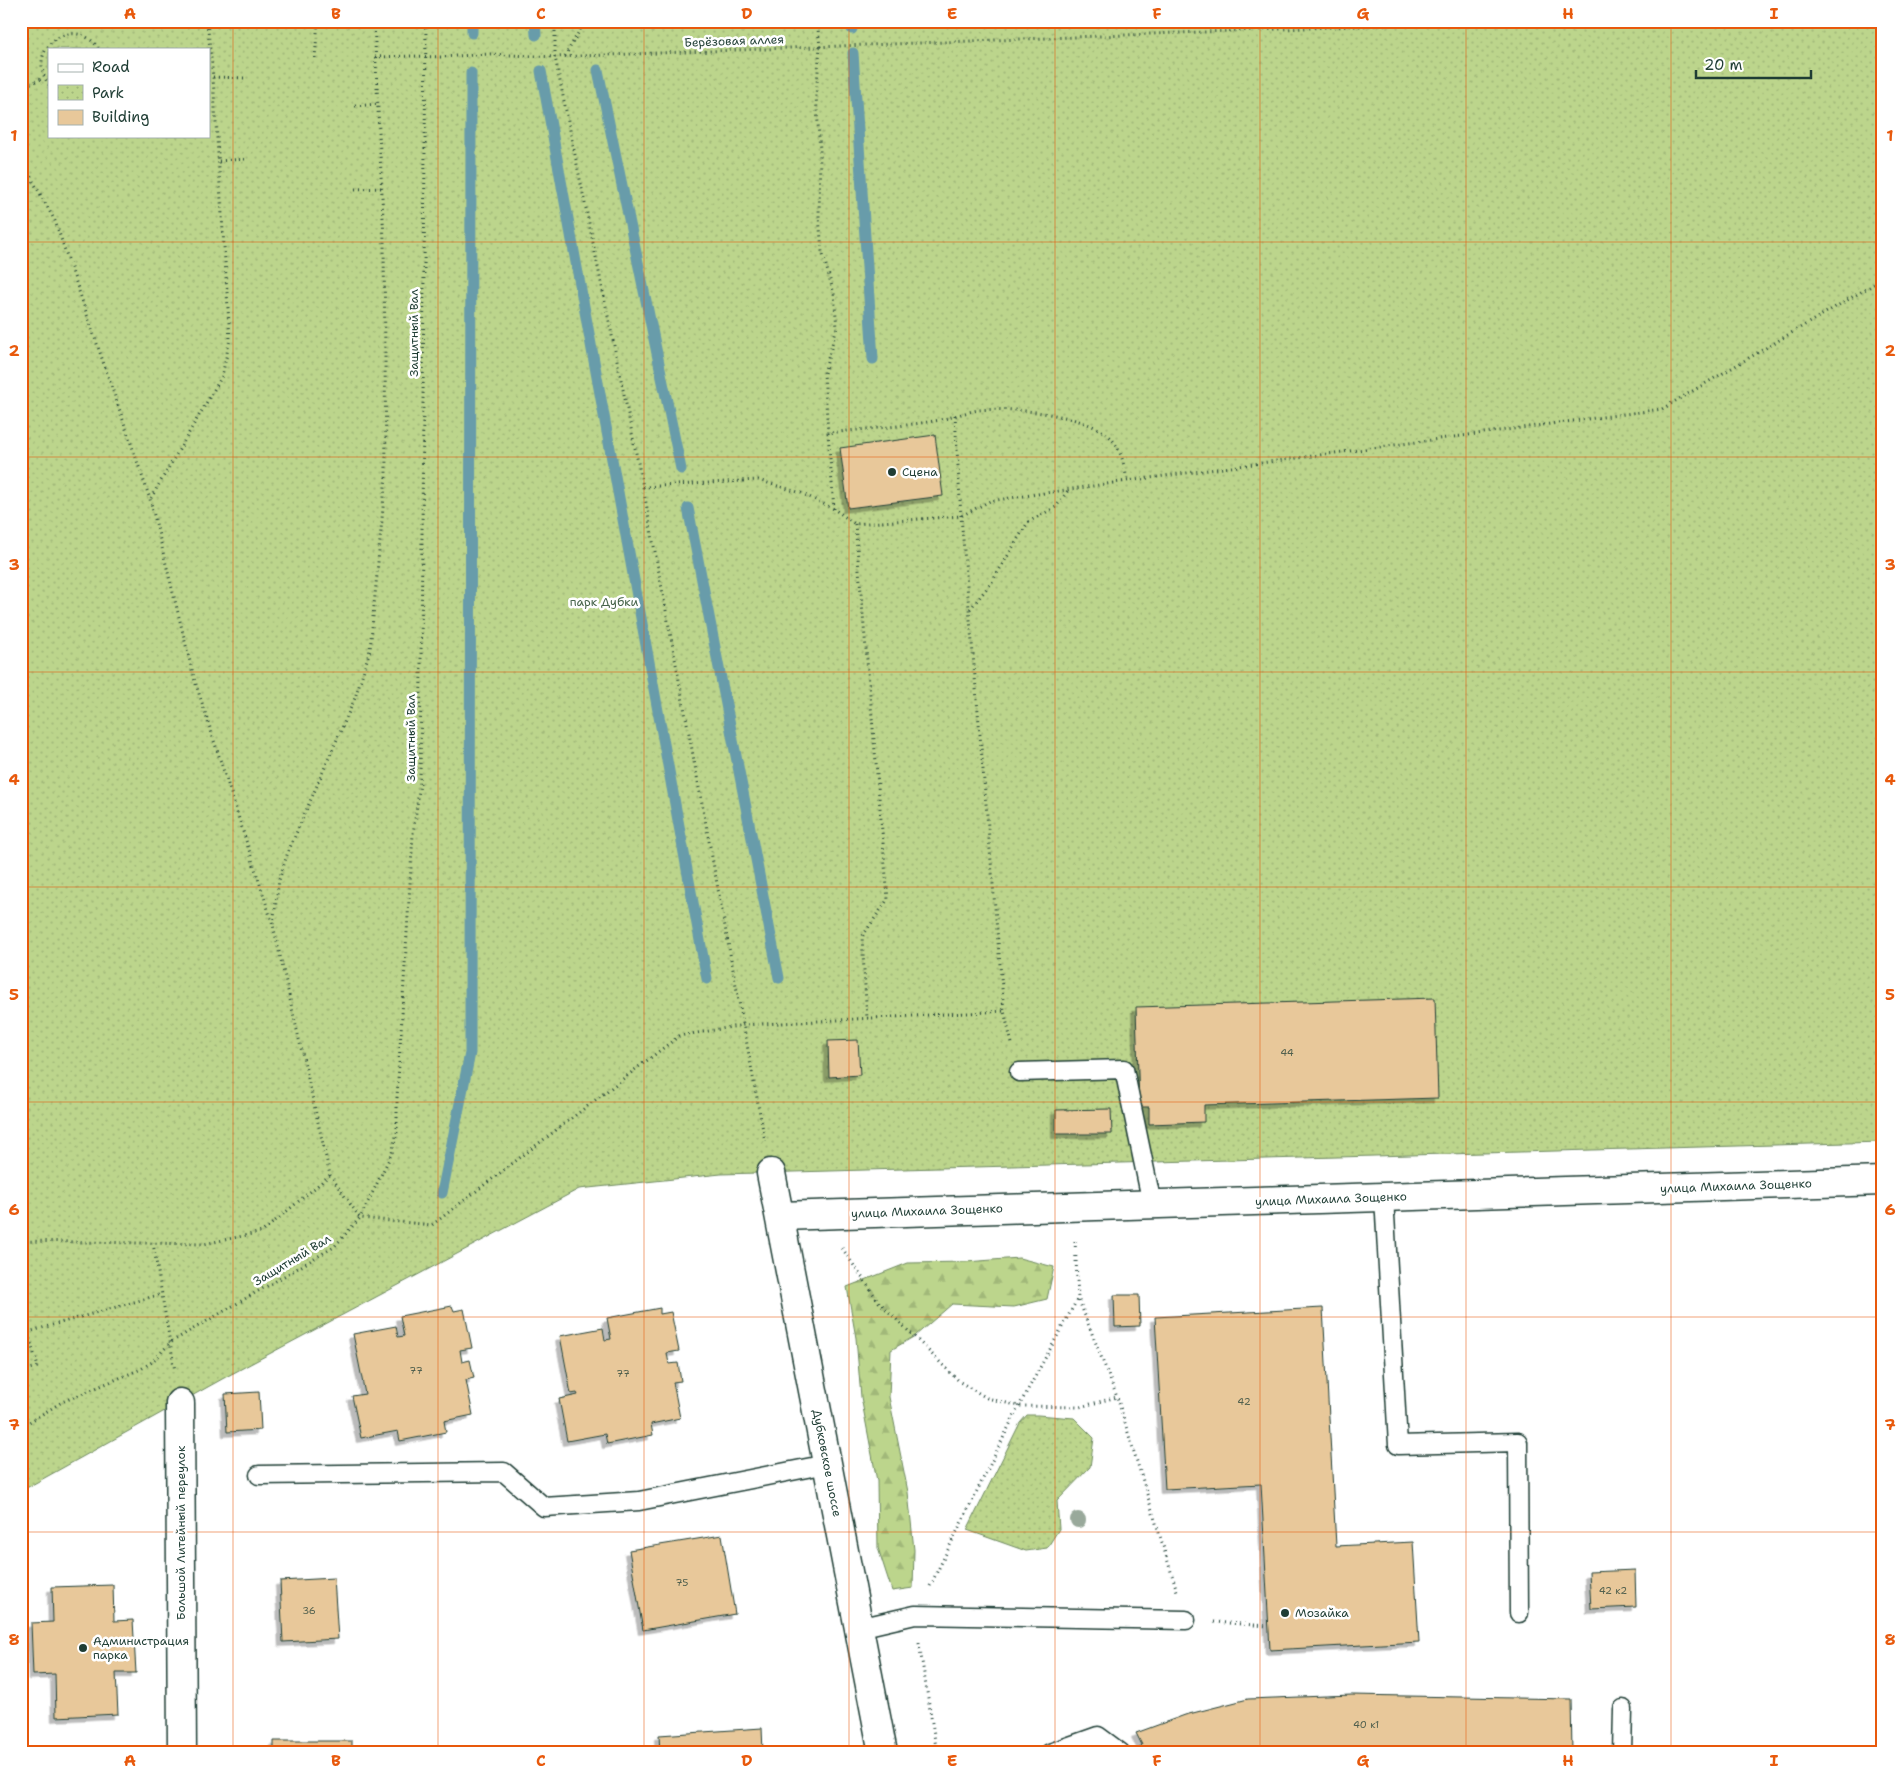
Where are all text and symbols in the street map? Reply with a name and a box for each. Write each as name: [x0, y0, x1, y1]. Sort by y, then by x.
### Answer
text: A: [124, 3, 136, 24]
text: B: [331, 3, 341, 24]
text: C: [536, 3, 546, 24]
text: D: [741, 3, 753, 24]
text: E: [947, 3, 957, 24]
text: F: [1152, 3, 1162, 24]
text: G: [1357, 3, 1370, 24]
text: H: [1562, 3, 1574, 24]
text: I: [1770, 3, 1779, 24]
street label: Берёзовая аллея: [684, 31, 784, 51]
legend: [48, 48, 210, 138]
scale bar: [1696, 48, 1812, 80]
text: 20 m: [1704, 55, 1743, 75]
text: Road: [92, 57, 130, 77]
text: Park: [92, 83, 124, 103]
text: Building: [92, 107, 149, 127]
text: 1: [10, 125, 18, 146]
text: 1: [1886, 125, 1894, 146]
street label: Защитный Вал: [406, 289, 422, 377]
text: 2: [8, 340, 20, 361]
text: 2: [1884, 340, 1896, 361]
place label: Сцена: [902, 464, 938, 480]
marker: Сцена: [886, 466, 898, 478]
text: 3: [8, 554, 20, 575]
text: 3: [1884, 554, 1896, 575]
park label: парк Дубки: [570, 594, 639, 610]
street label: Защитный Вал: [403, 694, 419, 782]
text: 4: [8, 769, 20, 790]
text: 4: [1884, 769, 1896, 790]
text: 5: [9, 984, 19, 1005]
text: 5: [1885, 984, 1895, 1005]
house number: 44: [1280, 1046, 1294, 1059]
street label: улица Михаила Зощенко: [1660, 1175, 1812, 1197]
street label: улица Михаила Зощенко: [1255, 1188, 1407, 1210]
text: 6: [8, 1199, 20, 1220]
text: 6: [1884, 1199, 1896, 1220]
street label: улица Михаила Зощенко: [851, 1200, 1003, 1222]
street label: Защитный Вал: [250, 1230, 334, 1289]
house number: 77: [409, 1364, 423, 1377]
house number: 77: [616, 1367, 630, 1380]
house number: 42: [1237, 1395, 1251, 1408]
street label: Дубковское шоссе: [809, 1408, 845, 1518]
text: 7: [8, 1414, 20, 1435]
text: 7: [1884, 1414, 1896, 1435]
street label: Большой Литейный переулок: [173, 1445, 189, 1620]
house number: 75: [676, 1576, 688, 1589]
house number: 42 к2: [1599, 1584, 1627, 1597]
house number: 36: [302, 1604, 316, 1617]
place label: Мозайка: [1295, 1605, 1349, 1621]
marker: Мозайка: [1279, 1607, 1291, 1619]
text: 8: [8, 1629, 20, 1650]
text: 8: [1884, 1629, 1896, 1650]
place label: Администрация парка: [93, 1633, 189, 1663]
marker: Администрация парка: [77, 1642, 89, 1654]
house number: 40 к1: [1353, 1718, 1379, 1731]
text: A: [124, 1750, 136, 1771]
text: B: [331, 1750, 341, 1771]
text: C: [536, 1750, 546, 1771]
text: D: [741, 1750, 753, 1771]
text: E: [947, 1750, 957, 1771]
text: F: [1152, 1750, 1162, 1771]
text: G: [1357, 1750, 1370, 1771]
text: H: [1562, 1750, 1574, 1771]
text: I: [1770, 1750, 1779, 1771]

